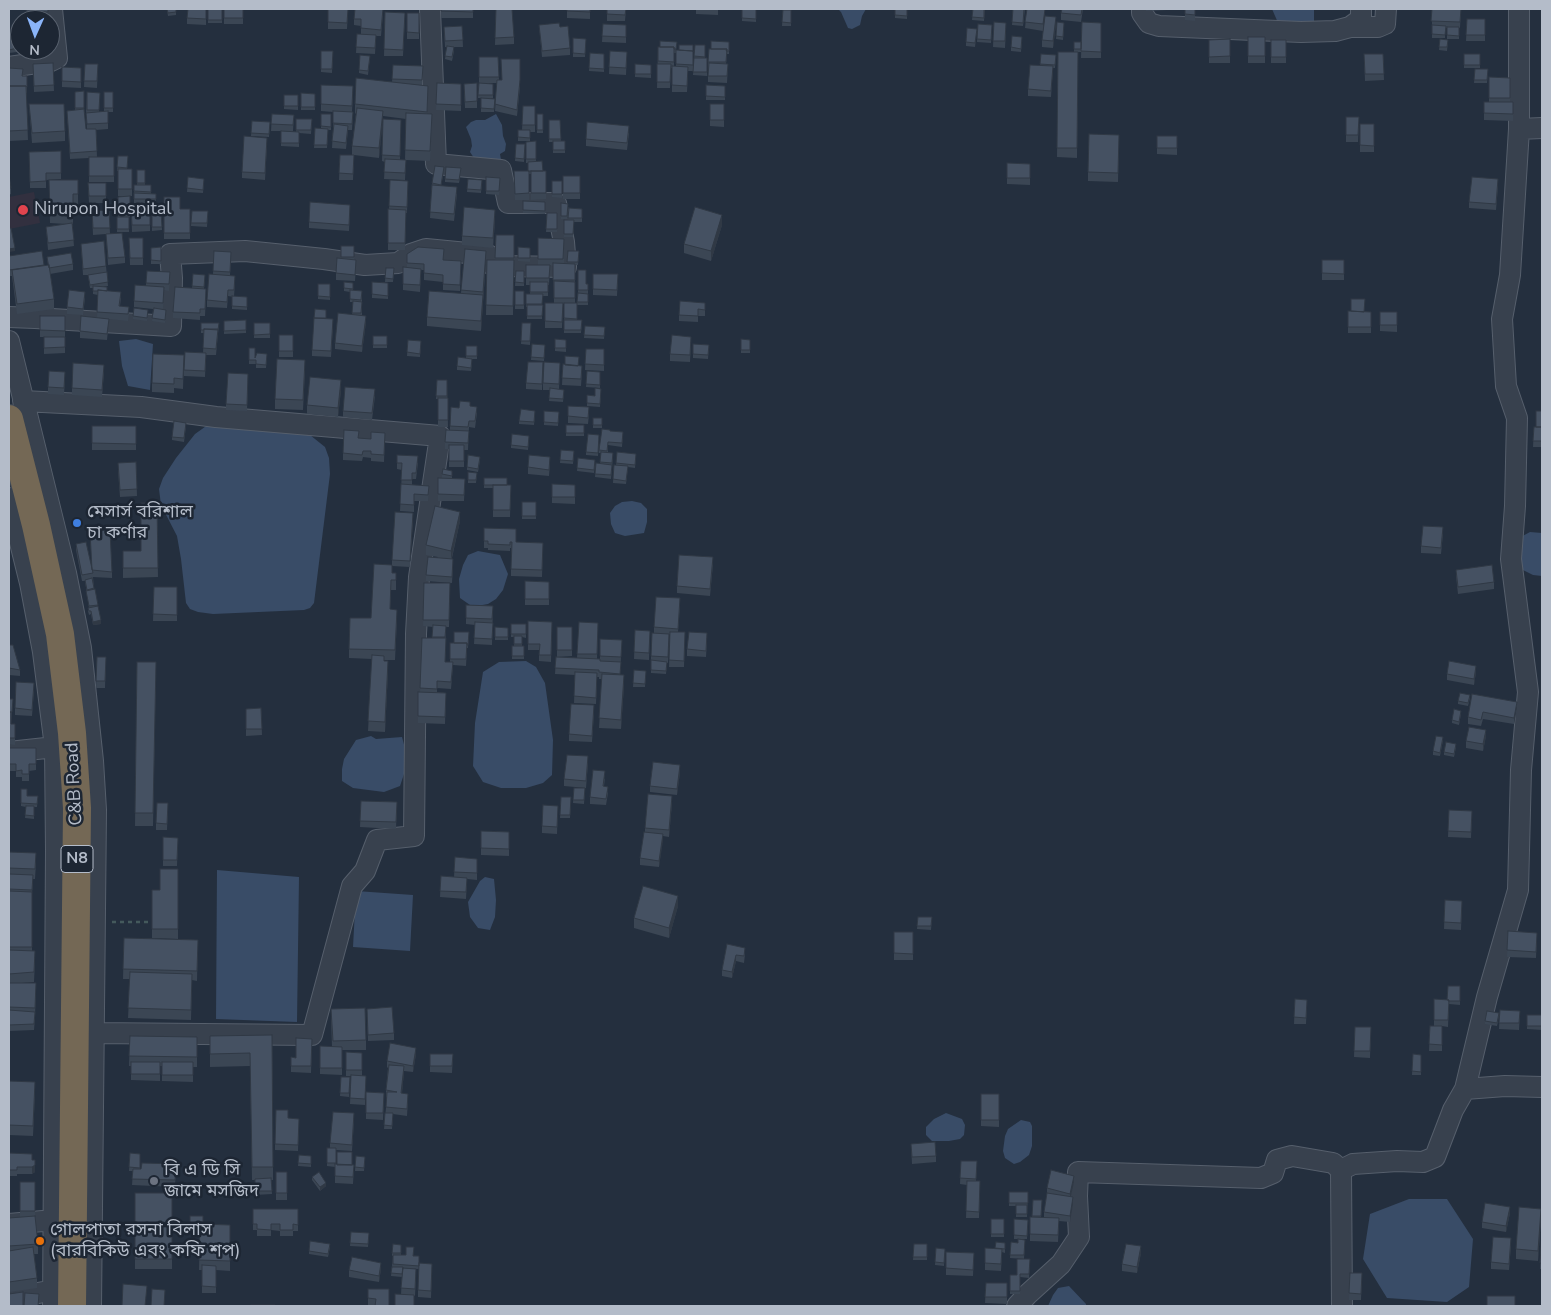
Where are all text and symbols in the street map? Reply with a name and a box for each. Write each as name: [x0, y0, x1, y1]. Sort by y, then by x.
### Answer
north arrow: [10, 10, 60, 60]
text: N: [29, 40, 40, 59]
place label: Nirupon Hospital: [34, 199, 172, 221]
marker: Nirupon Hospital: [16, 203, 30, 217]
place label: মেসার্স বরিশাল চা কর্ণার: [87, 502, 193, 544]
marker: মেসার্স বরিশাল চা কর্ণার: [71, 517, 83, 529]
street label: C&B Road: [62, 742, 88, 826]
road number: N8: [61, 846, 93, 872]
place label: বি এ ডি সি জামে মসজিদ: [164, 1160, 259, 1202]
marker: বি এ ডি সি জামে মসজিদ: [148, 1175, 160, 1187]
place label: গোলপাতা রসনা বিলাস (বারবিকিউ এবং কফি শপ): [50, 1220, 240, 1262]
marker: গোলপাতা রসনা বিলাস (বারবিকিউ এবং কফি শপ): [34, 1235, 46, 1247]

